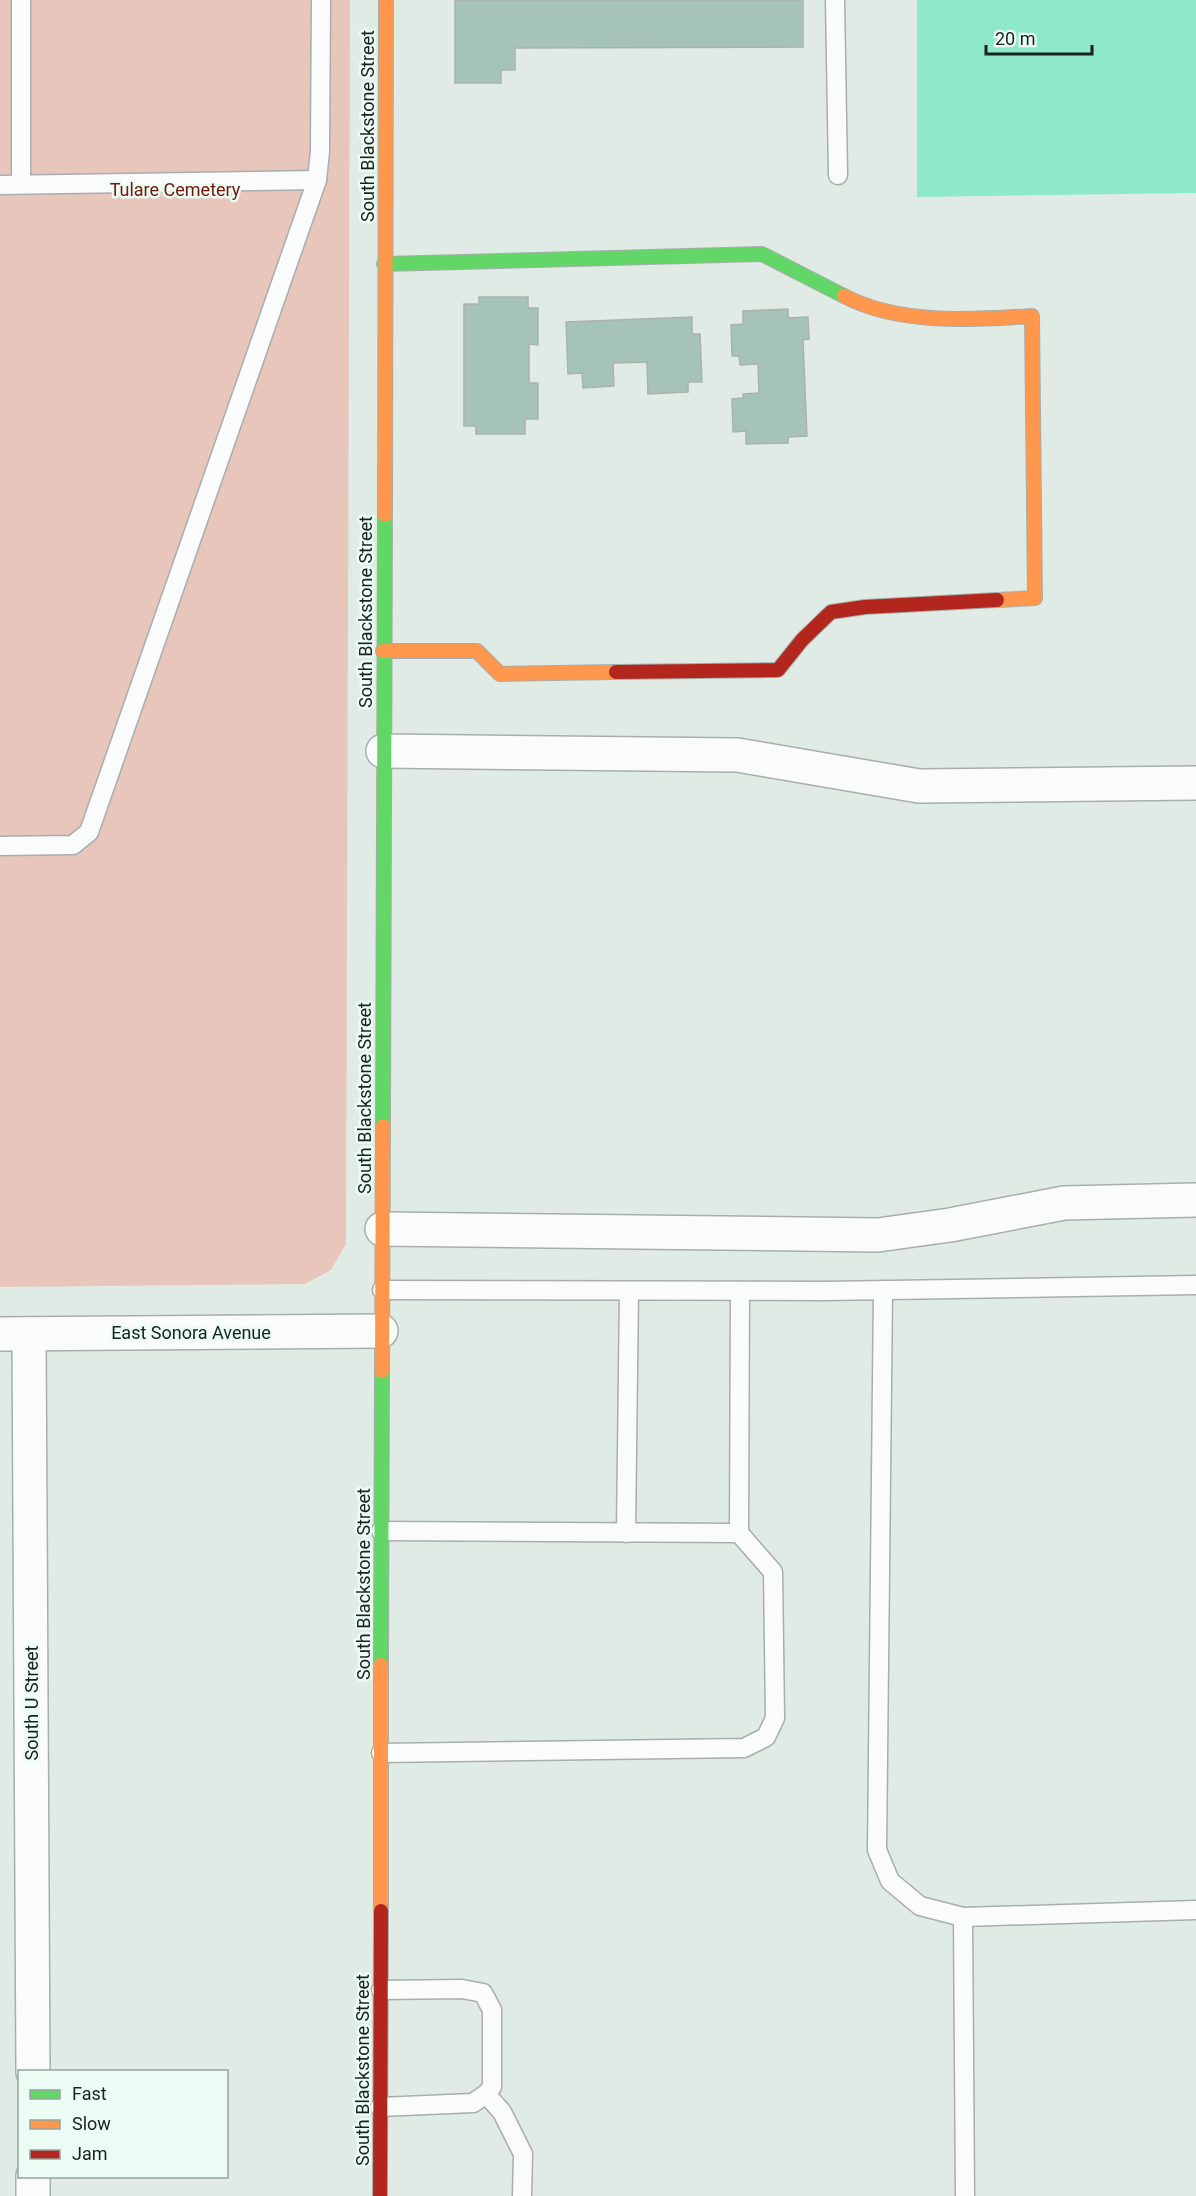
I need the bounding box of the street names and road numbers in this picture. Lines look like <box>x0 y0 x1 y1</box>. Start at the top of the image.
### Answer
street label: South Blackstone Street <box>357 30 378 222</box>
street label: South Blackstone Street <box>355 516 376 708</box>
street label: South Blackstone Street <box>354 1002 375 1194</box>
street label: East Sonora Avenue <box>111 1322 271 1343</box>
street label: South Blackstone Street <box>353 1488 374 1680</box>
street label: South U Street <box>21 1646 42 1760</box>
street label: South Blackstone Street <box>352 1974 373 2166</box>

